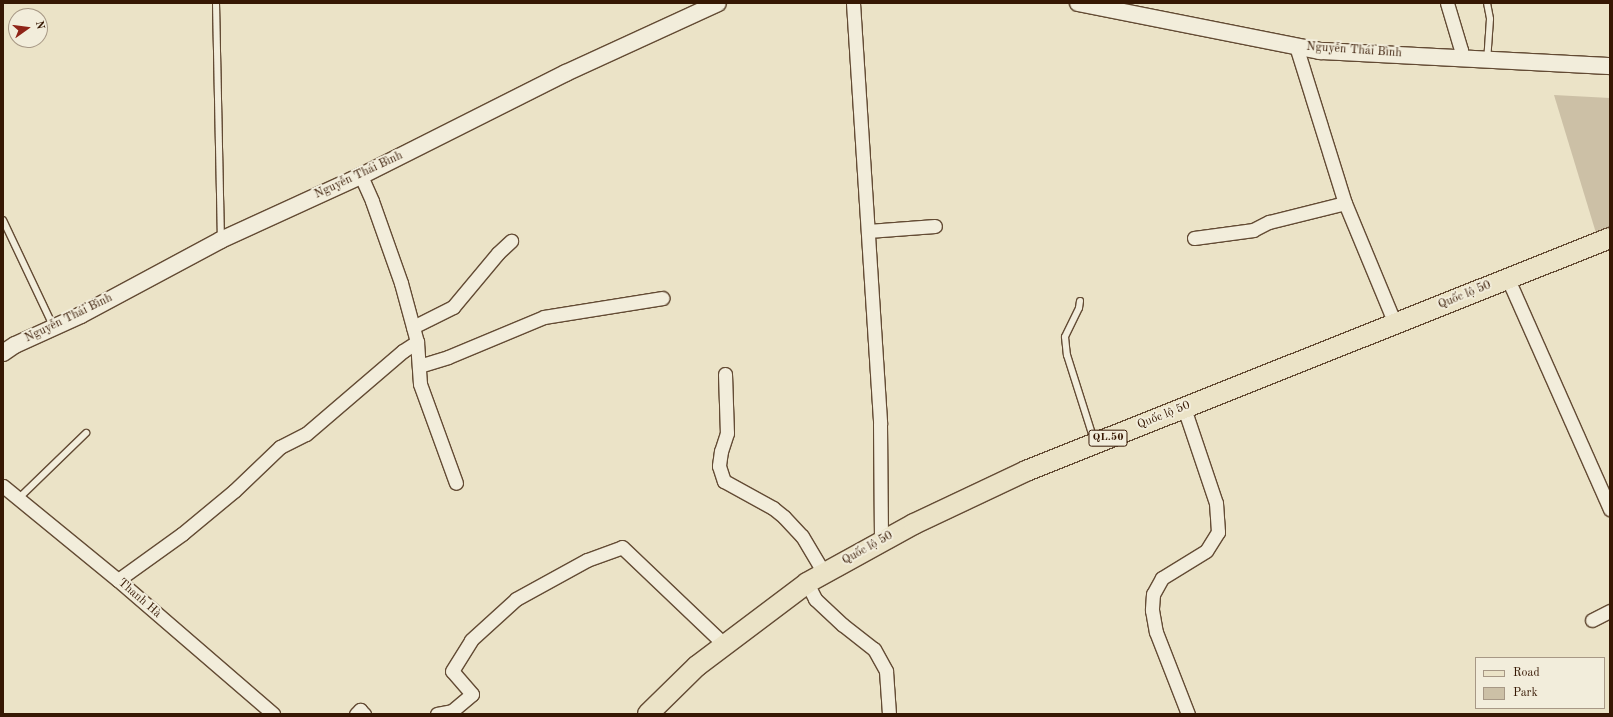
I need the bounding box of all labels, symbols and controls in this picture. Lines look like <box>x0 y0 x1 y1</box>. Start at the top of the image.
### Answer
north arrow <box>8 8 48 48</box>
text: N <box>33 20 46 31</box>
street label: Nguyễn Thái Bình <box>1306 40 1402 62</box>
street label: Nguyễn Thái Bình <box>313 149 405 203</box>
street label: Quốc lộ 50 <box>1436 279 1494 313</box>
street label: Nguyễn Thái Bình <box>23 292 115 346</box>
street label: Quốc lộ 50 <box>1135 399 1193 433</box>
road number: QL.50 <box>1088 429 1128 447</box>
street label: Quốc lộ 50 <box>840 529 896 569</box>
street label: Thanh Hà <box>114 576 164 622</box>
legend <box>1475 657 1605 709</box>
text: Road <box>1513 667 1540 679</box>
text: Park <box>1513 687 1538 699</box>

